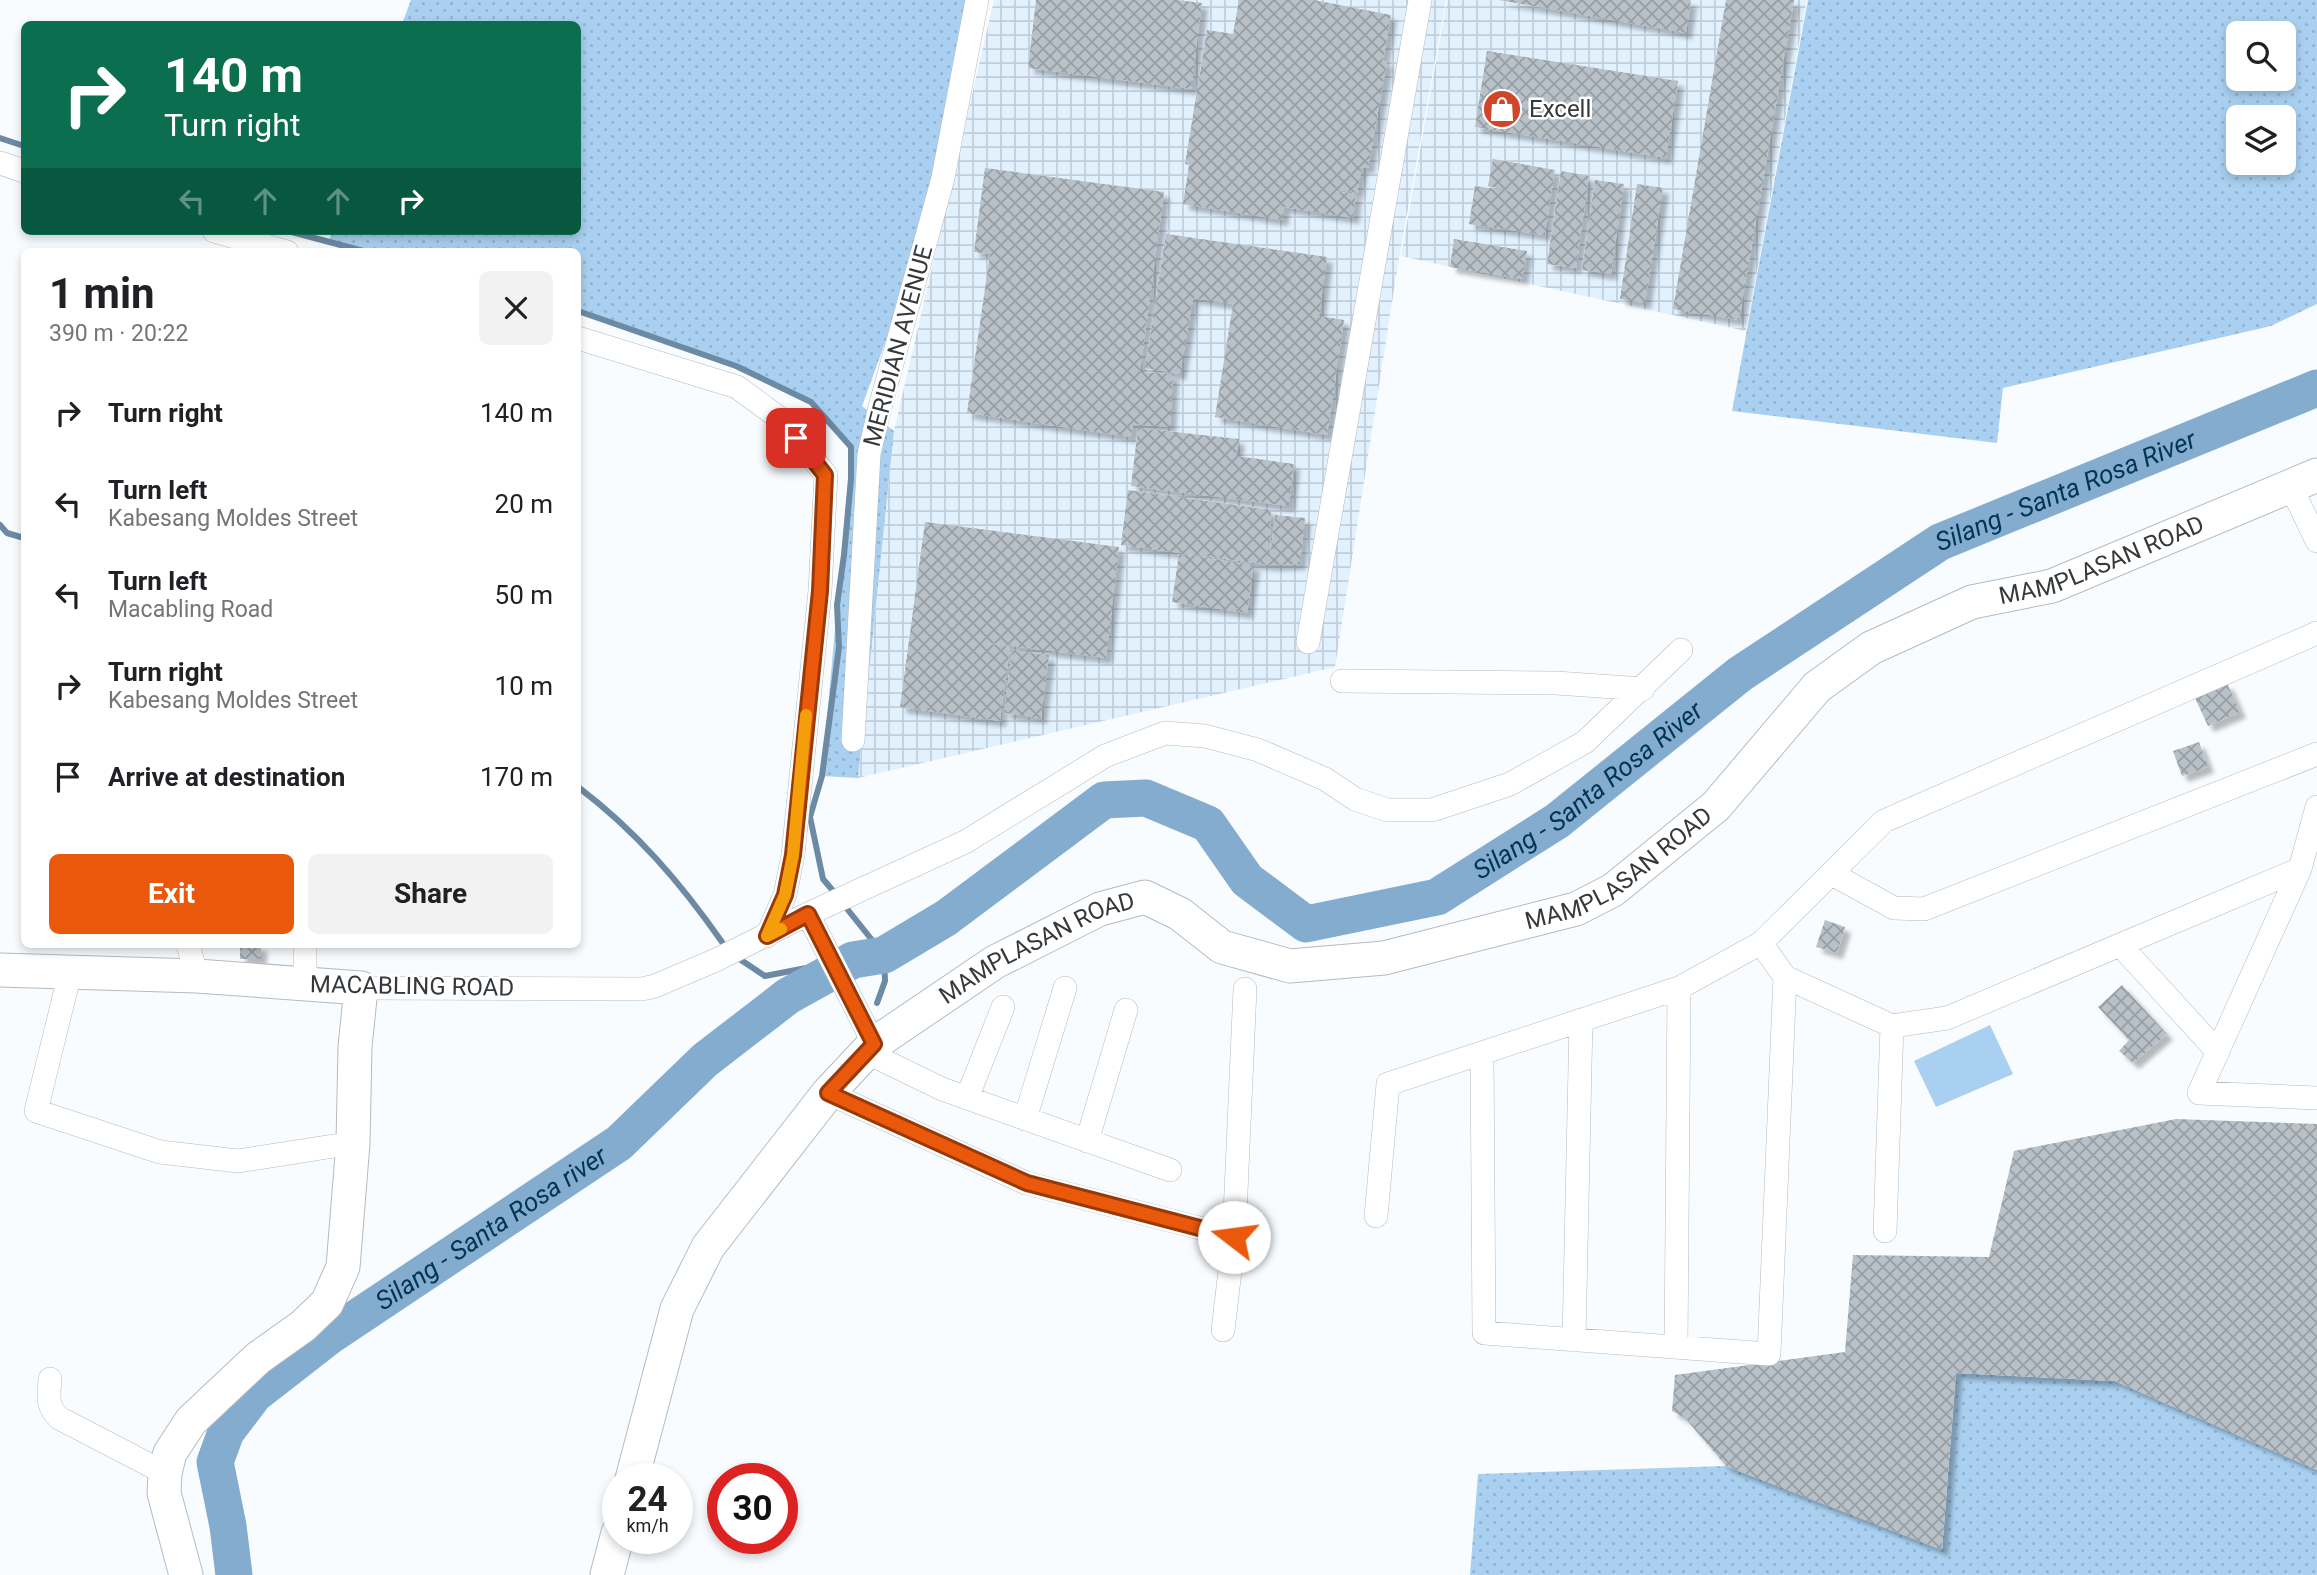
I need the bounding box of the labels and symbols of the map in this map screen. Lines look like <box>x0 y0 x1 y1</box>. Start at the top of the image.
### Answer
shop icon: Excell <box>1481 88 1523 130</box>
place label: Excell <box>1529 95 1591 123</box>
street label: MERIDIAN AVENUE <box>858 242 938 450</box>
pin <box>766 408 826 468</box>
water label: Silang - Santa Rosa River <box>1931 424 2201 557</box>
street label: MAMPLASAN ROAD <box>1997 510 2208 610</box>
water label: Silang - Santa Rosa River <box>1467 694 1710 885</box>
street label: MAMPLASAN ROAD <box>1522 801 1718 935</box>
street label: MAMPLASAN ROAD <box>934 886 1138 1010</box>
street label: MACABLING ROAD <box>310 970 514 1002</box>
water label: Silang - Santa Rosa river <box>370 1140 614 1316</box>
position arrow <box>1197 1200 1271 1274</box>
speed limit sign: 30 <box>707 1463 798 1554</box>

